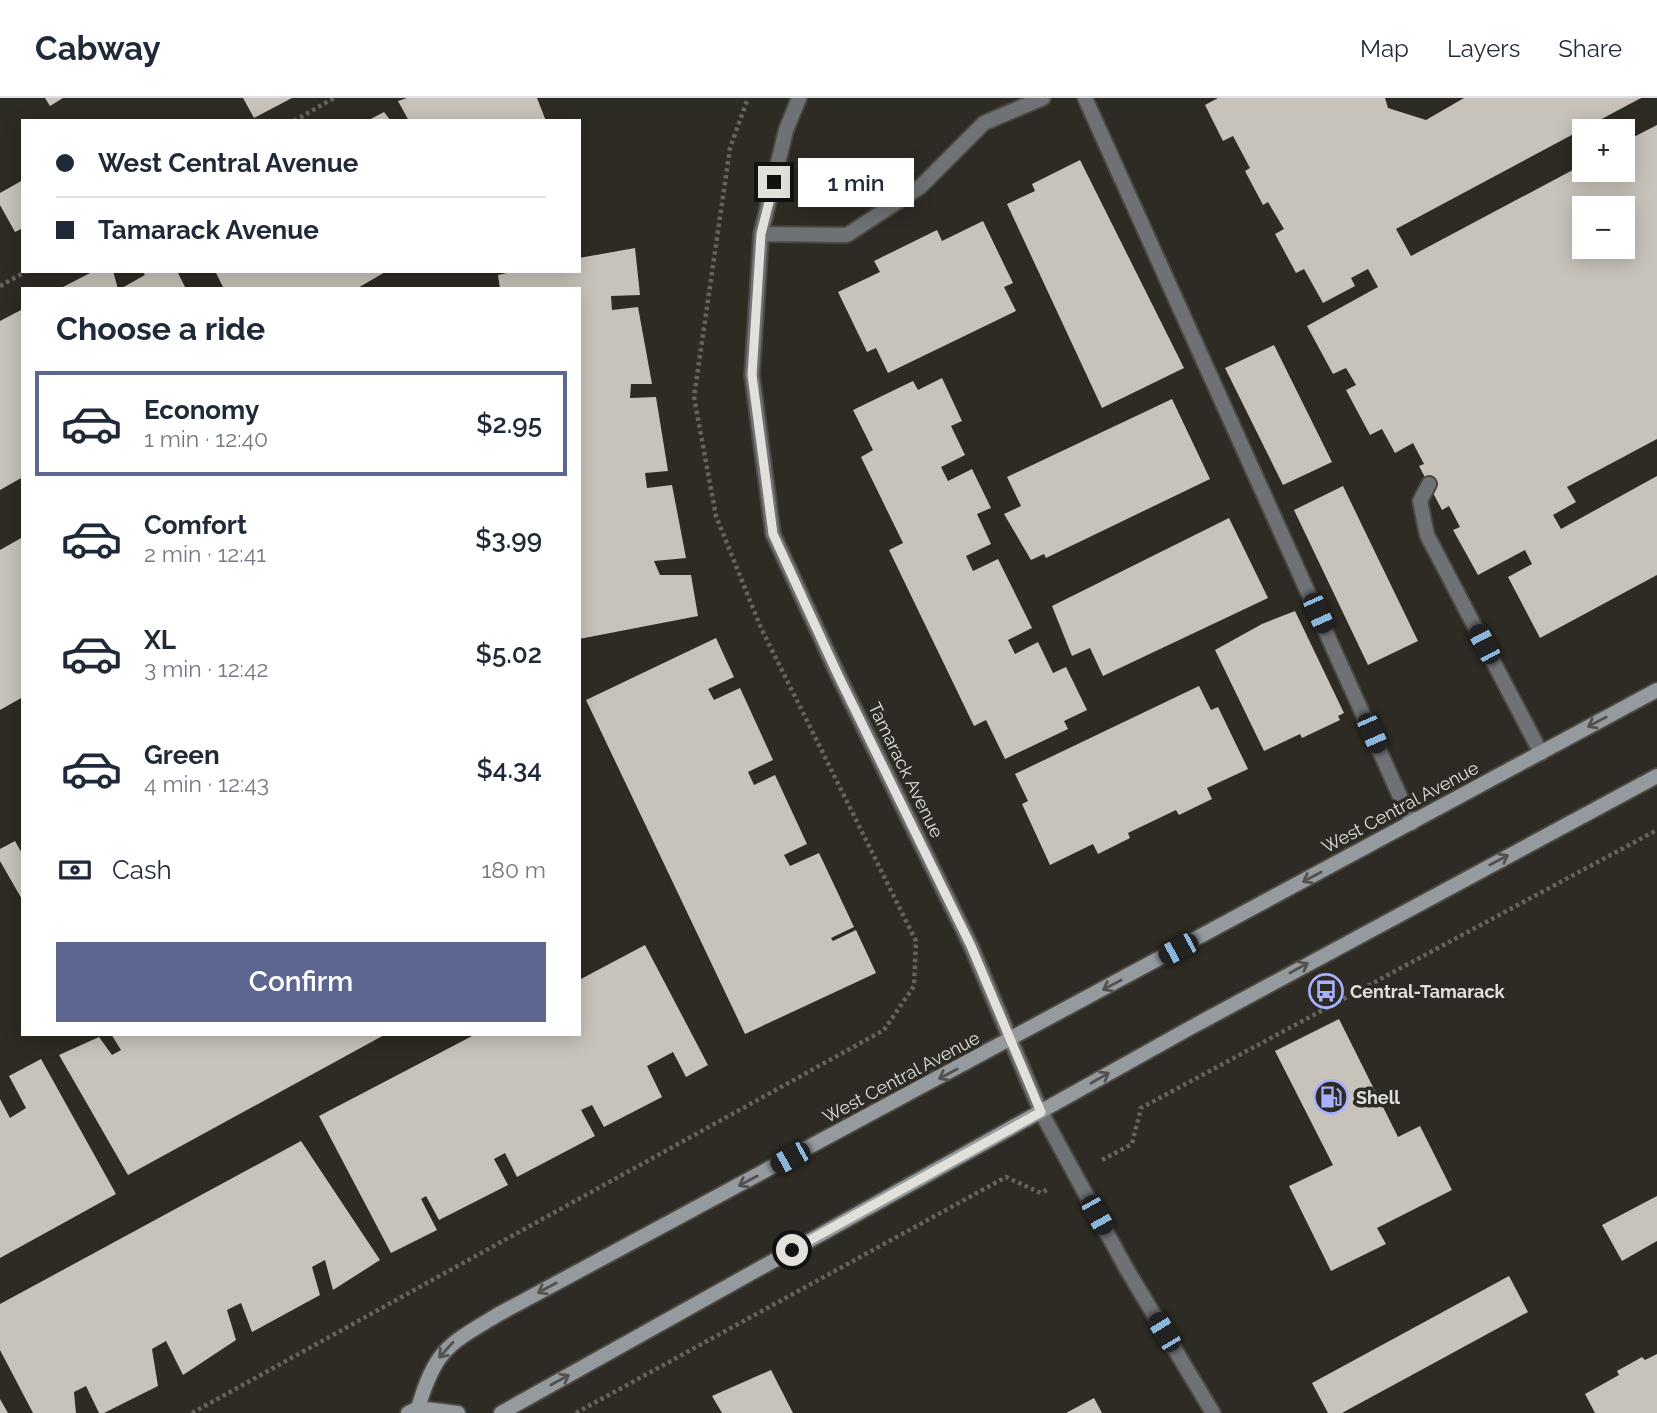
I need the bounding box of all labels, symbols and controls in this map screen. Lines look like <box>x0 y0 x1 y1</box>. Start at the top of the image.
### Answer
text: Cabway <box>35 29 161 68</box>
text: Map <box>1360 34 1409 63</box>
text: Layers <box>1447 34 1520 63</box>
text: Share <box>1558 34 1622 63</box>
map controls <box>1572 119 1635 259</box>
button: + <box>1572 119 1635 182</box>
text: West Central Avenue <box>98 148 358 178</box>
callout: 1 min <box>798 158 914 206</box>
route end <box>758 166 790 198</box>
text: 1 min <box>827 169 885 196</box>
button: − <box>1572 196 1635 259</box>
text: Tamarack Avenue <box>98 215 319 245</box>
text: Choose a ride <box>56 310 265 347</box>
icon: car <box>60 392 123 455</box>
text: Economy <box>144 395 259 425</box>
text: $2.95 <box>476 409 542 439</box>
text: 1 min · 12:40 <box>144 425 268 452</box>
icon: car <box>60 507 123 570</box>
text: Comfort <box>144 510 247 540</box>
text: $3.99 <box>475 524 542 554</box>
text: 2 min · 12:41 <box>144 540 266 567</box>
car <box>1300 590 1337 636</box>
car <box>1465 621 1504 667</box>
icon: car <box>60 622 123 685</box>
text: XL <box>144 625 176 655</box>
text: $5.02 <box>476 639 542 669</box>
text: 3 min · 12:42 <box>144 655 268 682</box>
street label: Tamarack Avenue <box>864 699 948 841</box>
car <box>1354 710 1391 756</box>
one-way arrow <box>1587 716 1608 729</box>
icon: car <box>60 737 123 800</box>
text: Green <box>144 740 220 770</box>
text: $4.34 <box>477 754 542 784</box>
street label: West Central Avenue <box>1318 757 1482 857</box>
text: 4 min · 12:43 <box>144 770 269 797</box>
icon: cash <box>56 851 94 889</box>
one-way arrow <box>1489 853 1509 867</box>
text: Cash <box>112 855 172 885</box>
text: 180 m <box>481 856 546 883</box>
one-way arrow <box>1302 870 1323 884</box>
car <box>1155 930 1202 968</box>
button: Confirm <box>56 942 546 1022</box>
one-way arrow <box>1288 961 1309 974</box>
bus stop icon: Central-Tamarack <box>1307 972 1345 1010</box>
one-way arrow <box>1102 979 1123 992</box>
place label: Central-Tamarack <box>1350 981 1506 1002</box>
street label: West Central Avenue <box>819 1027 983 1127</box>
one-way arrow <box>938 1067 959 1081</box>
one-way arrow <box>1090 1071 1110 1085</box>
fuel station icon: Shell <box>1312 1078 1350 1116</box>
place label: Shell <box>1356 1087 1400 1108</box>
car <box>767 1139 814 1177</box>
one-way arrow <box>738 1174 758 1188</box>
car <box>1078 1192 1117 1238</box>
route start <box>776 1234 808 1266</box>
one-way arrow <box>537 1282 558 1295</box>
car <box>1145 1309 1184 1355</box>
one-way arrow <box>438 1341 454 1359</box>
one-way arrow <box>550 1373 570 1387</box>

